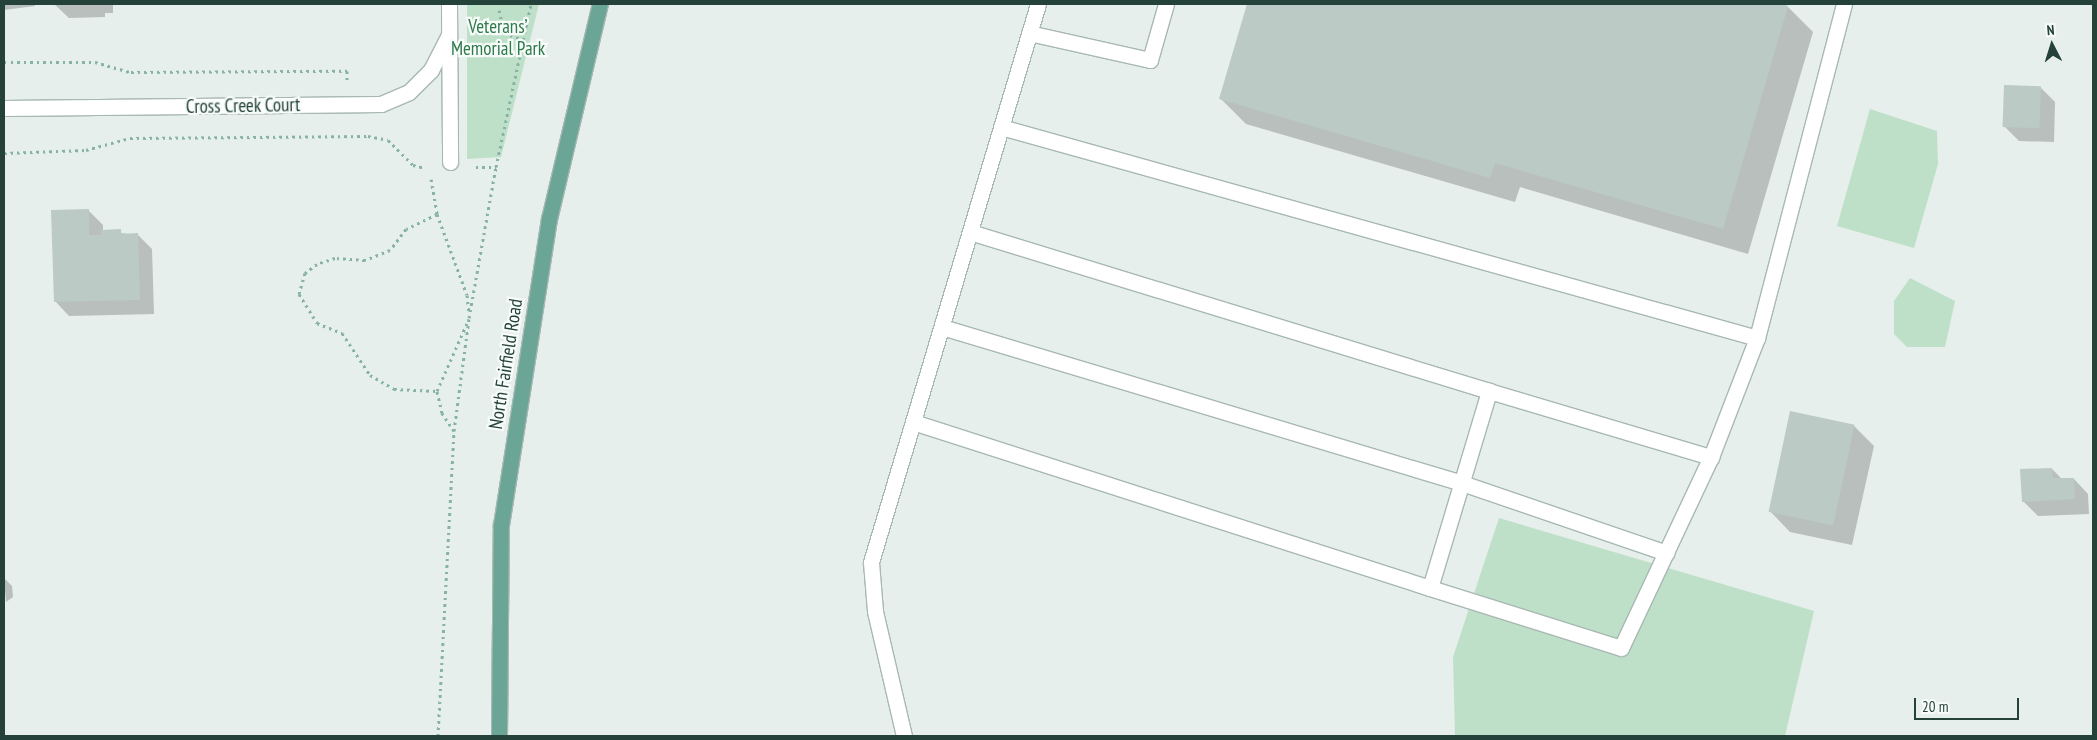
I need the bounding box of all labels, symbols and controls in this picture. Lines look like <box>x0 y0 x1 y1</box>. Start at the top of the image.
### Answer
park label: Veterans’ Memorial Park <box>451 16 545 60</box>
north arrow <box>2027 20 2077 70</box>
text: N <box>2046 21 2055 39</box>
street label: Cross Creek Court <box>185 94 301 118</box>
street label: North Fairfield Road <box>484 297 528 431</box>
scale bar <box>1917 688 2022 720</box>
text: 20 m <box>1922 697 1948 716</box>

